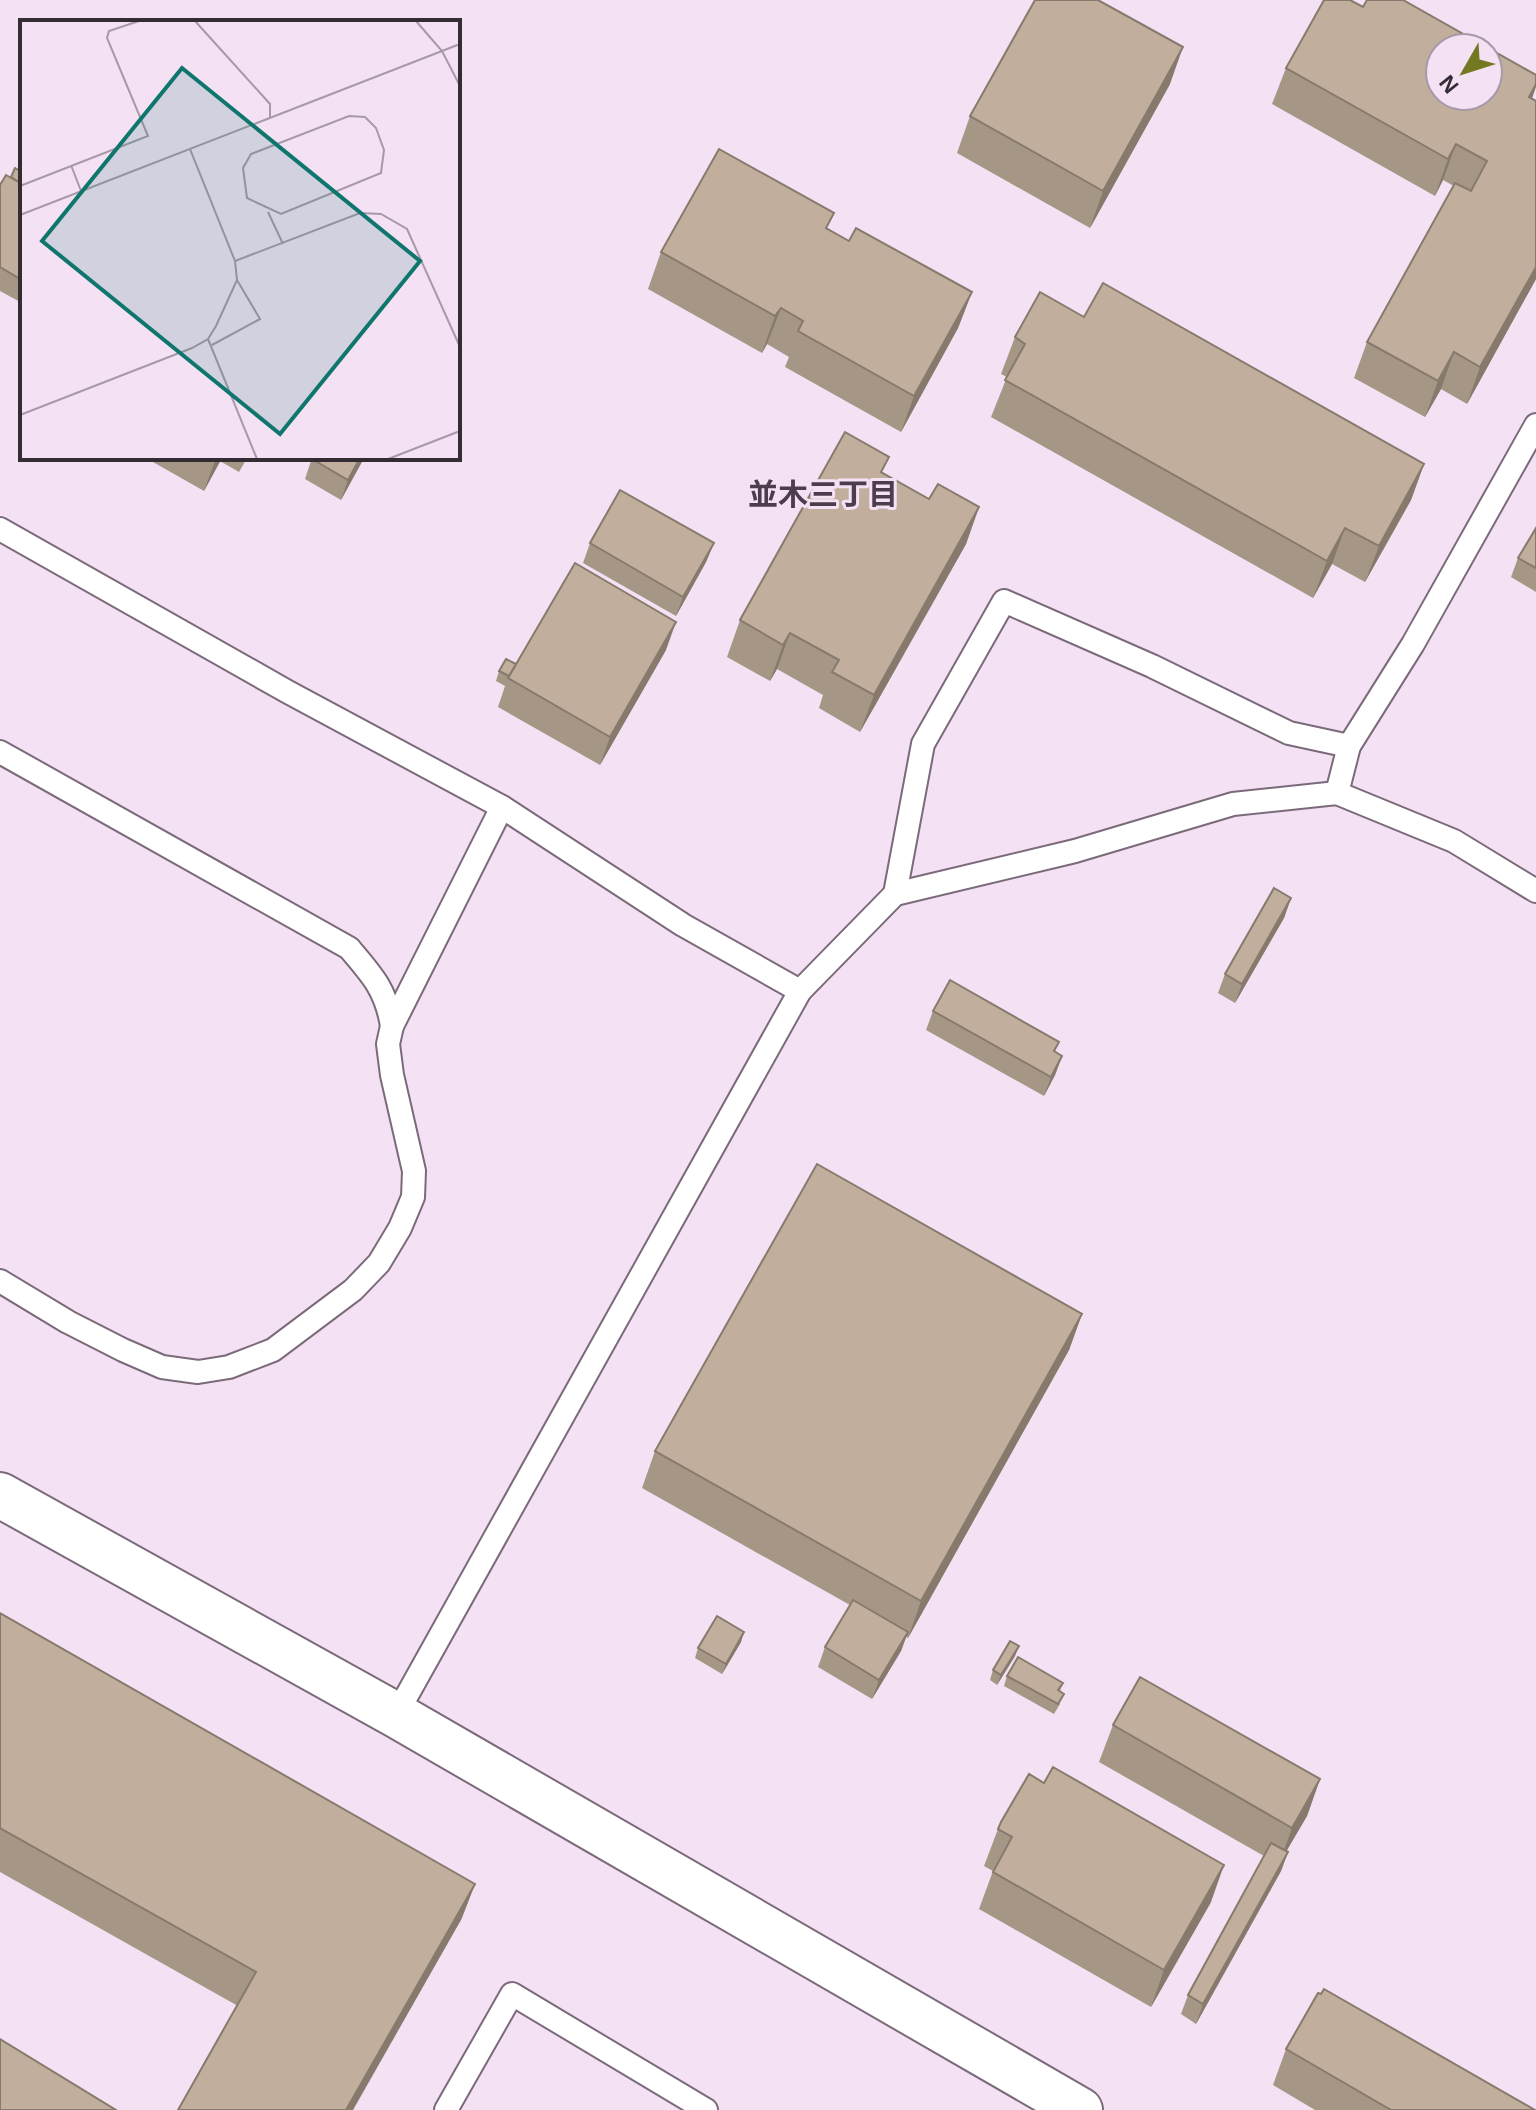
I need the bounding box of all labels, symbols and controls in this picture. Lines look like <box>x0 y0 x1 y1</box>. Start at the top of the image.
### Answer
inset map <box>20 20 460 460</box>
north arrow <box>1424 32 1504 112</box>
text: N <box>1434 70 1464 98</box>
district label: 並木三丁目 <box>748 478 898 511</box>

